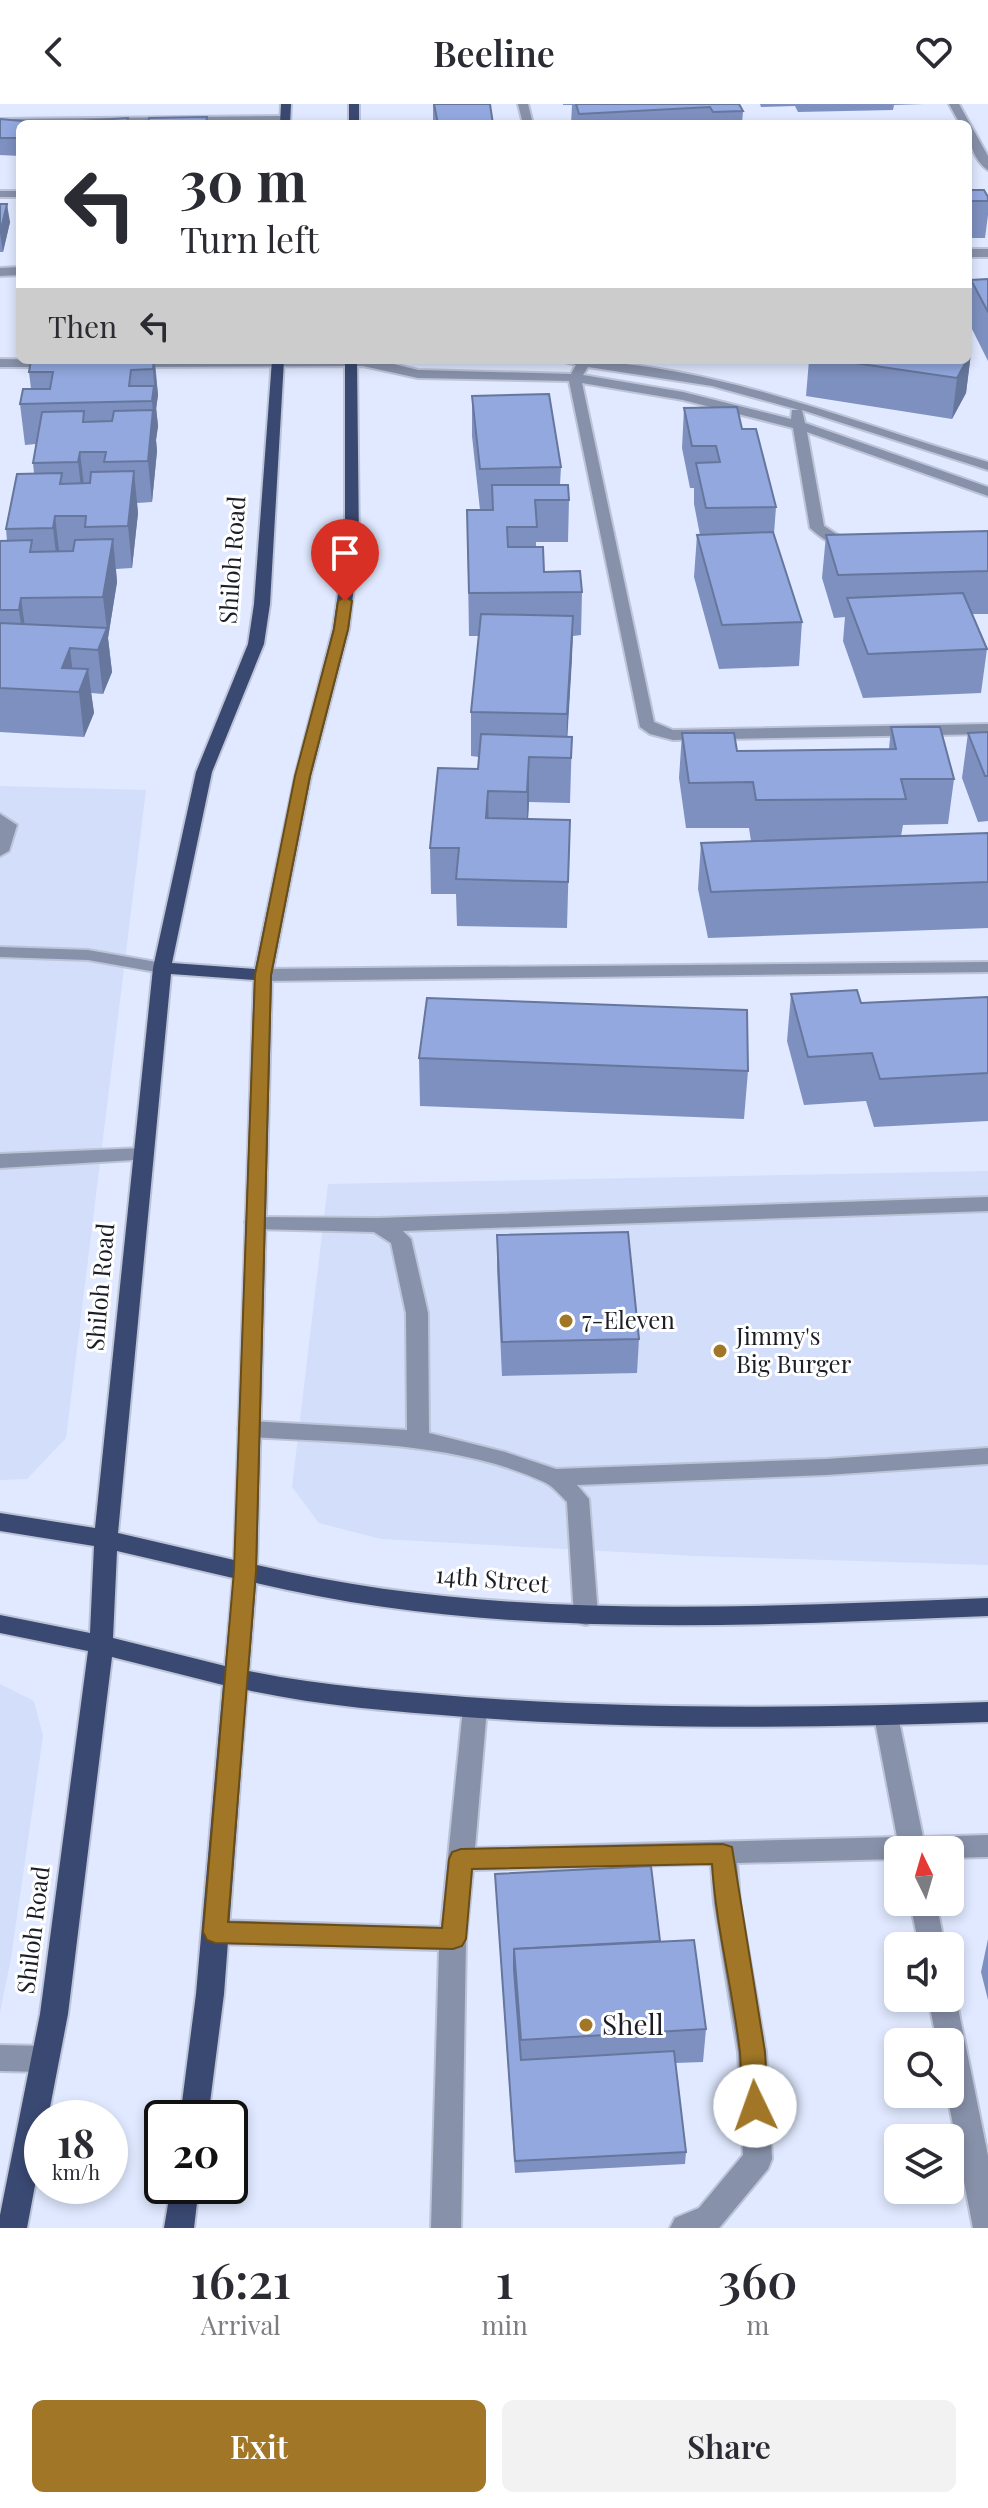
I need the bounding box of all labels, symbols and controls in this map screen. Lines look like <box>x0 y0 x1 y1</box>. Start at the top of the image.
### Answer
text: Beeline <box>433 28 555 76</box>
icon: back <box>32 30 76 74</box>
icon: heart <box>912 30 956 74</box>
text: 30 m <box>180 142 307 217</box>
icon: left <box>48 152 152 256</box>
text: Turn left <box>180 214 319 262</box>
icon: left <box>133 304 177 348</box>
text: Then <box>48 306 117 346</box>
street label: Shiloh Road <box>211 495 251 625</box>
pin <box>311 519 379 601</box>
icon: arrive <box>323 531 367 575</box>
street label: Shiloh Road <box>77 1221 121 1352</box>
place label: 7-Eleven <box>582 1303 675 1335</box>
marker: 7-Eleven <box>557 1312 575 1330</box>
place label: Jimmy's Big Burger <box>735 1319 852 1379</box>
marker: Jimmy's Big Burger <box>711 1342 729 1360</box>
street label: 14th Street <box>434 1557 551 1599</box>
north arrow <box>884 1836 964 1916</box>
map controls <box>884 1836 964 2204</box>
street label: Shiloh Road <box>8 1864 56 1995</box>
button: sound <box>884 1932 964 2012</box>
place label: Shell <box>602 2005 664 2042</box>
marker: Shell <box>577 2016 595 2034</box>
button: search <box>884 2028 964 2108</box>
position arrow <box>713 2064 797 2148</box>
speed limit sign: 20 <box>144 2100 248 2204</box>
text: 18 <box>57 2115 95 2168</box>
button: layers <box>884 2124 964 2204</box>
text: km/h <box>52 2158 100 2185</box>
text: 16:21 <box>190 2247 291 2311</box>
text: 1 <box>496 2247 514 2311</box>
text: 360 <box>718 2247 798 2311</box>
text: Arrival <box>201 2307 281 2342</box>
text: min <box>482 2307 528 2342</box>
text: m <box>746 2307 769 2342</box>
button: Exit <box>32 2400 486 2492</box>
button: Share <box>502 2400 956 2492</box>

